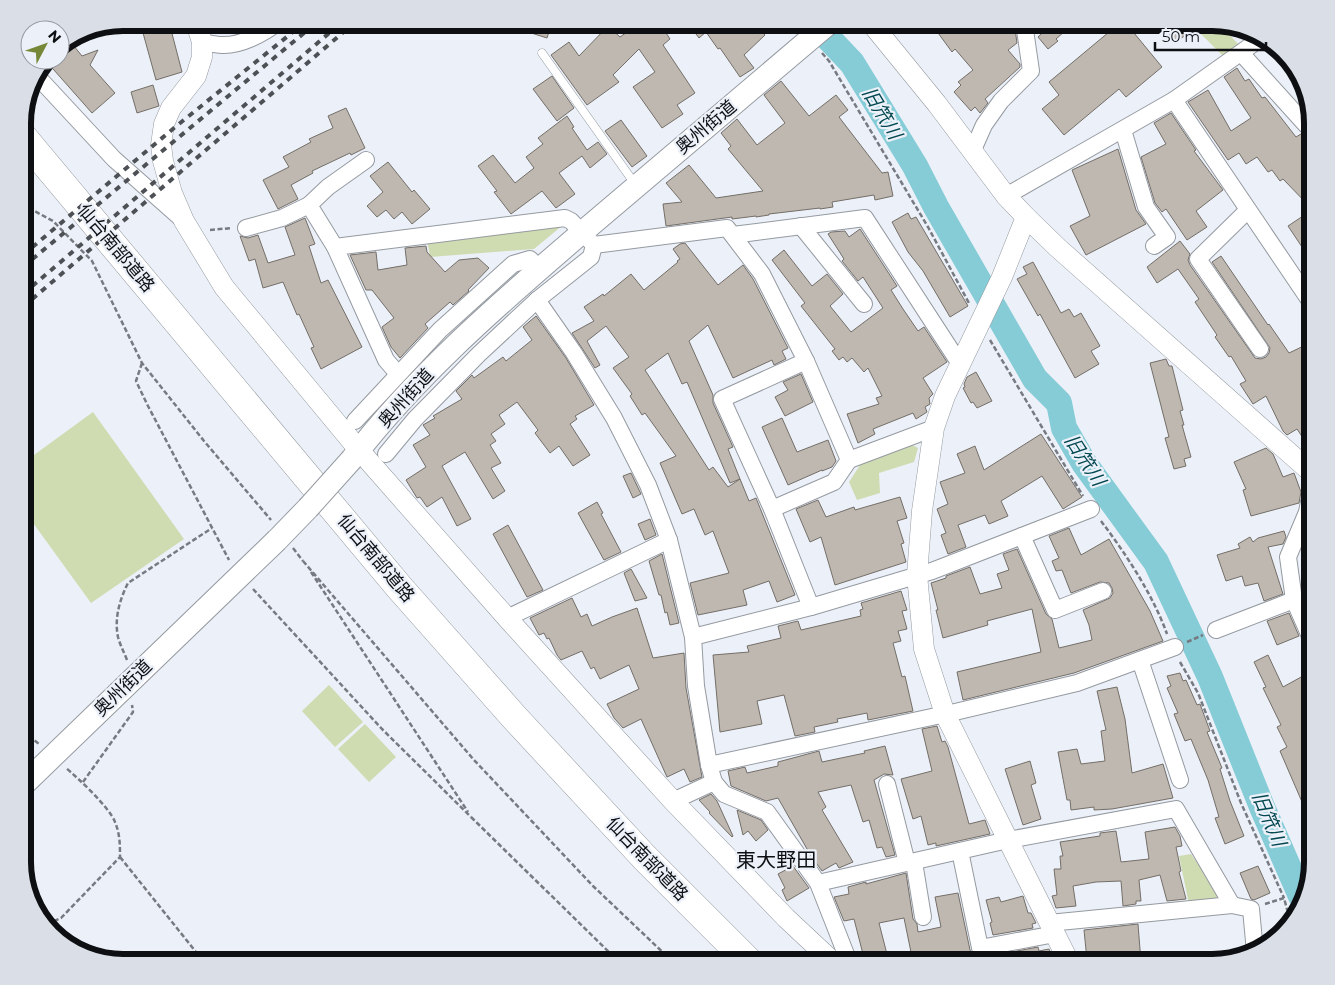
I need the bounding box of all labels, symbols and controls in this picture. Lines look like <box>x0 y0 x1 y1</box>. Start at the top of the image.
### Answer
north arrow <box>20 20 70 70</box>
scale bar <box>1155 20 1266 52</box>
text: N <box>44 26 65 47</box>
text: 50 m <box>1162 27 1200 46</box>
water label: 旧笊川 <box>857 83 908 145</box>
street label: 奥州街道 <box>671 95 741 159</box>
street label: 仙台南部道路 <box>73 200 159 296</box>
street label: 奥州街道 <box>374 364 438 432</box>
water label: 旧笊川 <box>1060 430 1111 492</box>
street label: 仙台南部道路 <box>333 510 419 606</box>
street label: 奥州街道 <box>89 655 157 721</box>
water label: 旧笊川 <box>1247 788 1292 852</box>
street label: 仙台南部道路 <box>602 813 692 905</box>
district label: 東大野田 <box>736 848 816 872</box>

